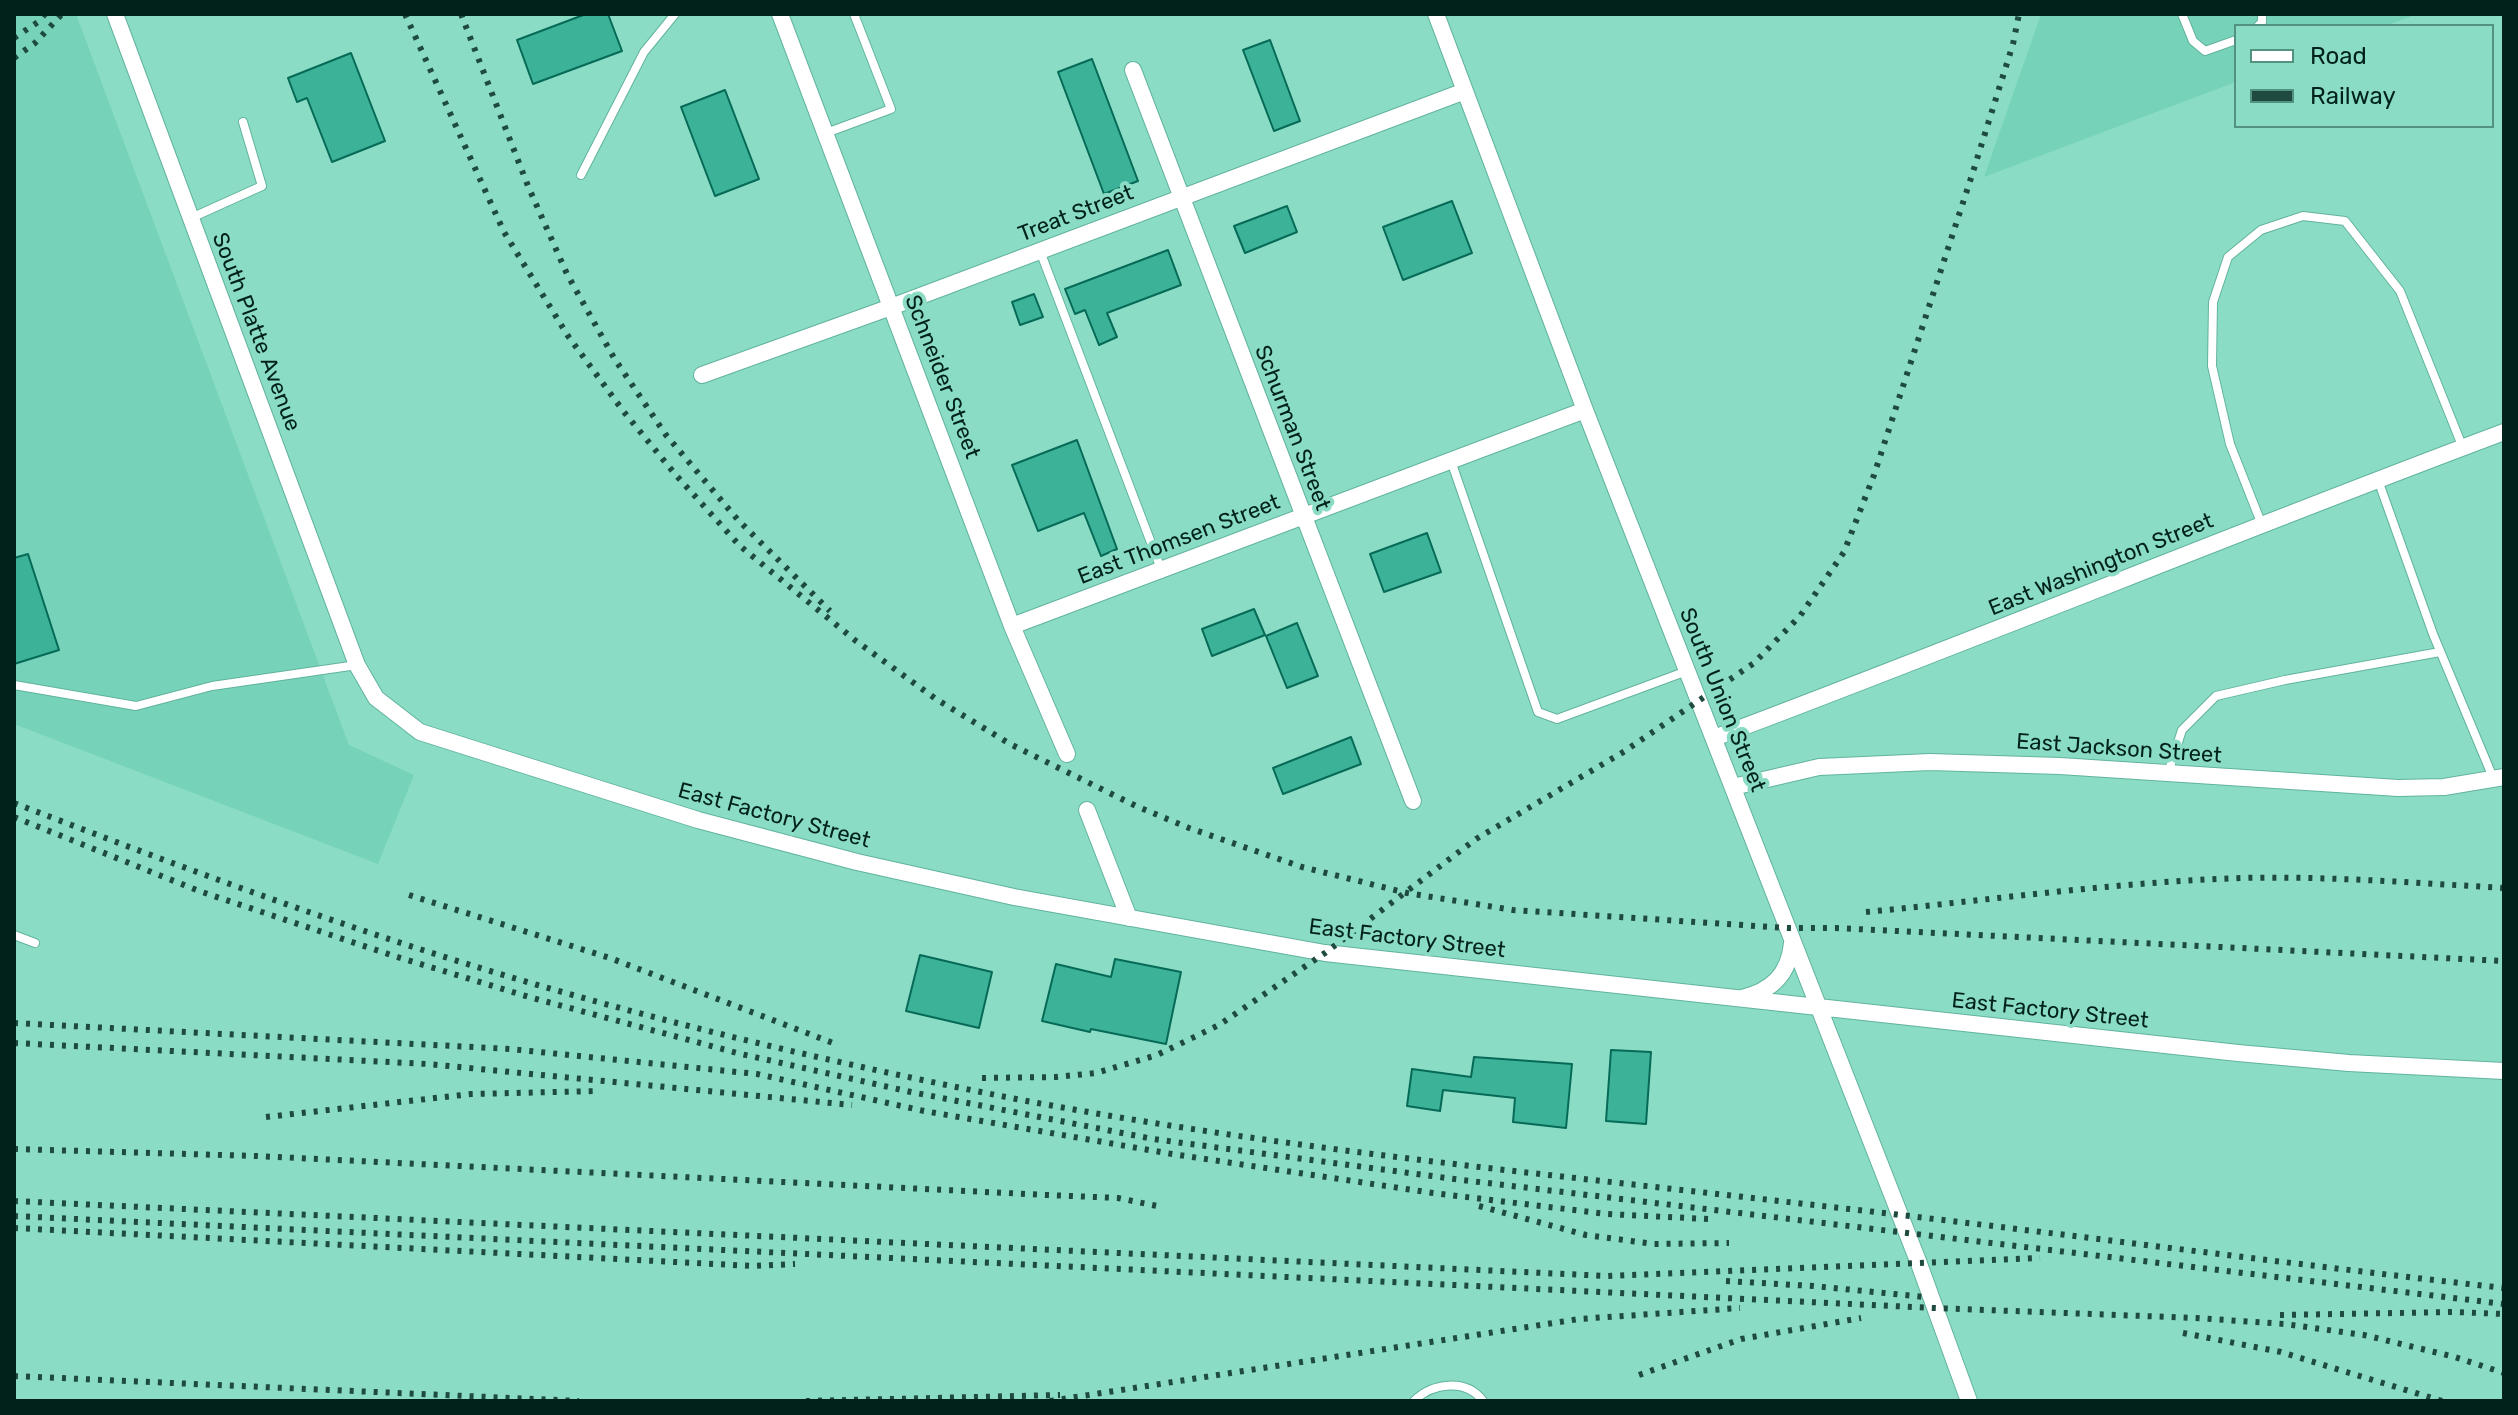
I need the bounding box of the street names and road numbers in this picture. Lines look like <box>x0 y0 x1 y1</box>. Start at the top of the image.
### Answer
street label: Treat Street <box>1015 180 1137 248</box>
street label: South Platte Avenue <box>206 229 306 435</box>
street label: Schneider Street <box>899 292 985 462</box>
street label: Schurman Street <box>1248 342 1336 514</box>
street label: East Thomsen Street <box>1074 489 1284 591</box>
street label: East Washington Street <box>1985 508 2217 622</box>
street label: South Union Street <box>1673 604 1771 796</box>
street label: East Jackson Street <box>2015 729 2223 769</box>
street label: East Factory Street <box>675 778 873 854</box>
street label: East Factory Street <box>1307 914 1507 964</box>
street label: East Factory Street <box>1950 988 2150 1034</box>

